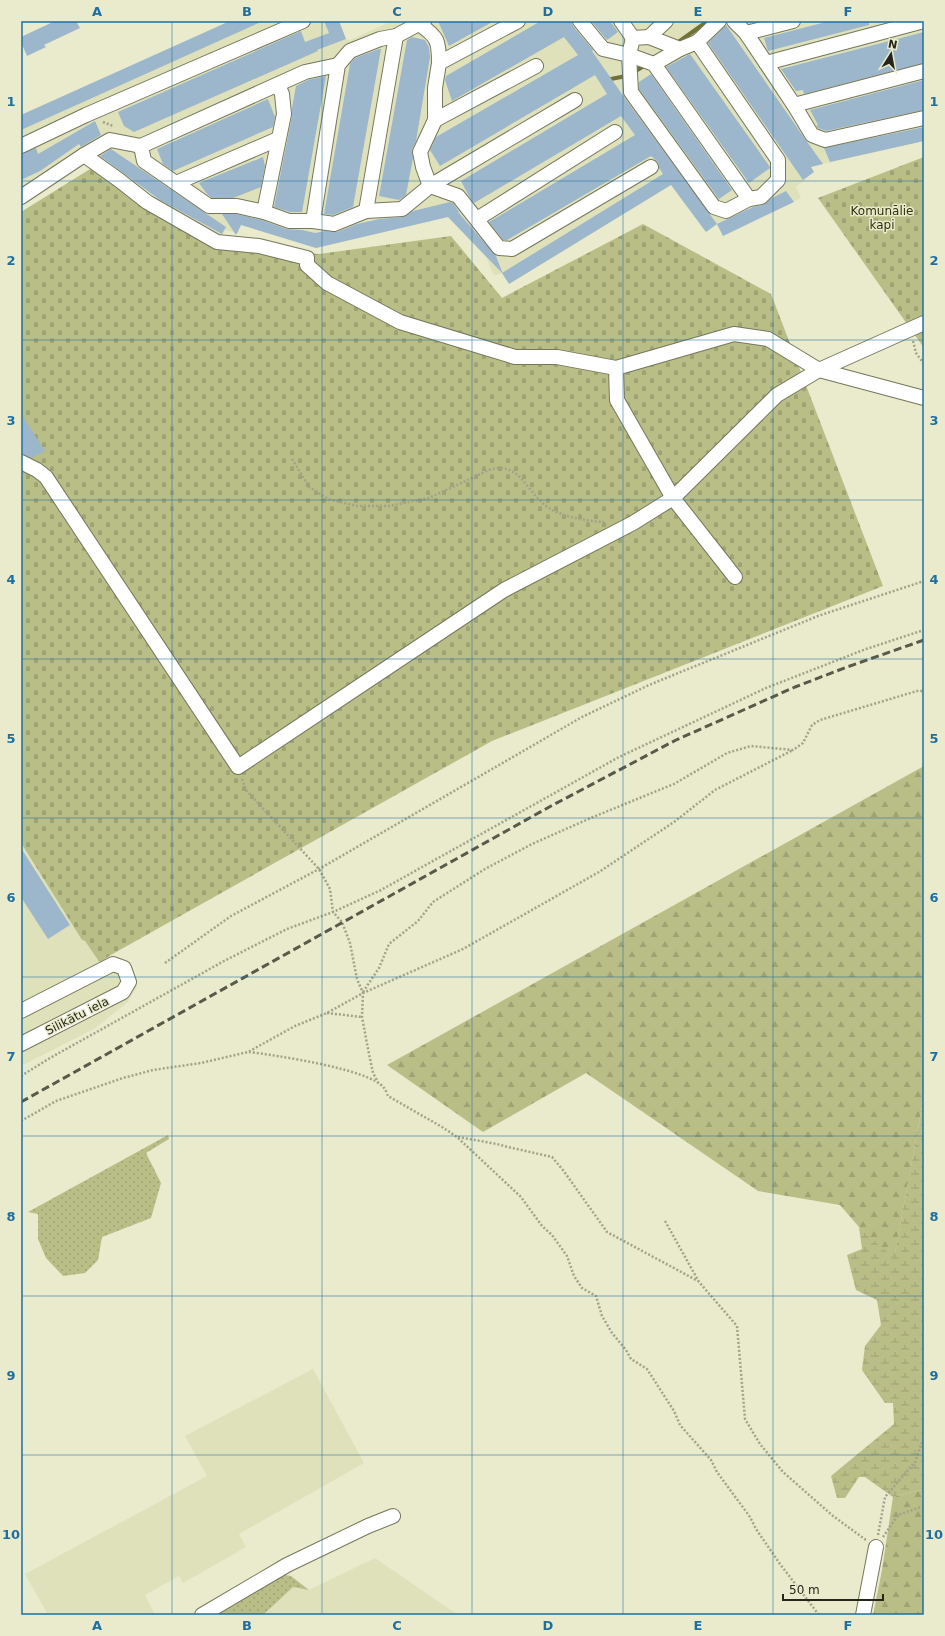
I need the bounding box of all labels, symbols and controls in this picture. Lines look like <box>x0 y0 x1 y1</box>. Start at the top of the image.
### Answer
text: A <box>92 4 102 19</box>
text: B <box>242 4 252 19</box>
text: C <box>392 4 402 19</box>
text: D <box>543 4 554 19</box>
text: E <box>694 4 702 19</box>
text: F <box>844 4 852 19</box>
north arrow <box>871 34 911 74</box>
text: N <box>887 37 899 52</box>
text: 1 <box>6 94 16 109</box>
text: 1 <box>929 94 939 109</box>
park label: Komunālie kapi <box>851 204 913 232</box>
text: 2 <box>6 253 16 268</box>
text: 2 <box>929 253 939 268</box>
text: 3 <box>6 413 16 428</box>
text: 3 <box>929 413 939 428</box>
text: 4 <box>6 572 16 587</box>
text: 4 <box>929 572 939 587</box>
text: 5 <box>6 731 16 746</box>
text: 5 <box>929 731 939 746</box>
text: 6 <box>6 890 16 905</box>
text: 6 <box>929 890 939 905</box>
street label: Silikātu iela <box>43 994 111 1038</box>
text: 7 <box>6 1049 16 1064</box>
text: 7 <box>929 1049 939 1064</box>
text: 8 <box>6 1209 16 1224</box>
text: 8 <box>929 1209 939 1224</box>
text: 9 <box>6 1368 16 1383</box>
text: 9 <box>929 1368 939 1383</box>
text: 10 <box>2 1527 20 1542</box>
text: 10 <box>925 1527 943 1542</box>
scale bar <box>783 1576 883 1602</box>
text: 50 m <box>789 1583 820 1597</box>
text: A <box>92 1618 102 1633</box>
text: B <box>242 1618 252 1633</box>
text: C <box>392 1618 402 1633</box>
text: D <box>543 1618 554 1633</box>
text: E <box>694 1618 702 1633</box>
text: F <box>844 1618 852 1633</box>

